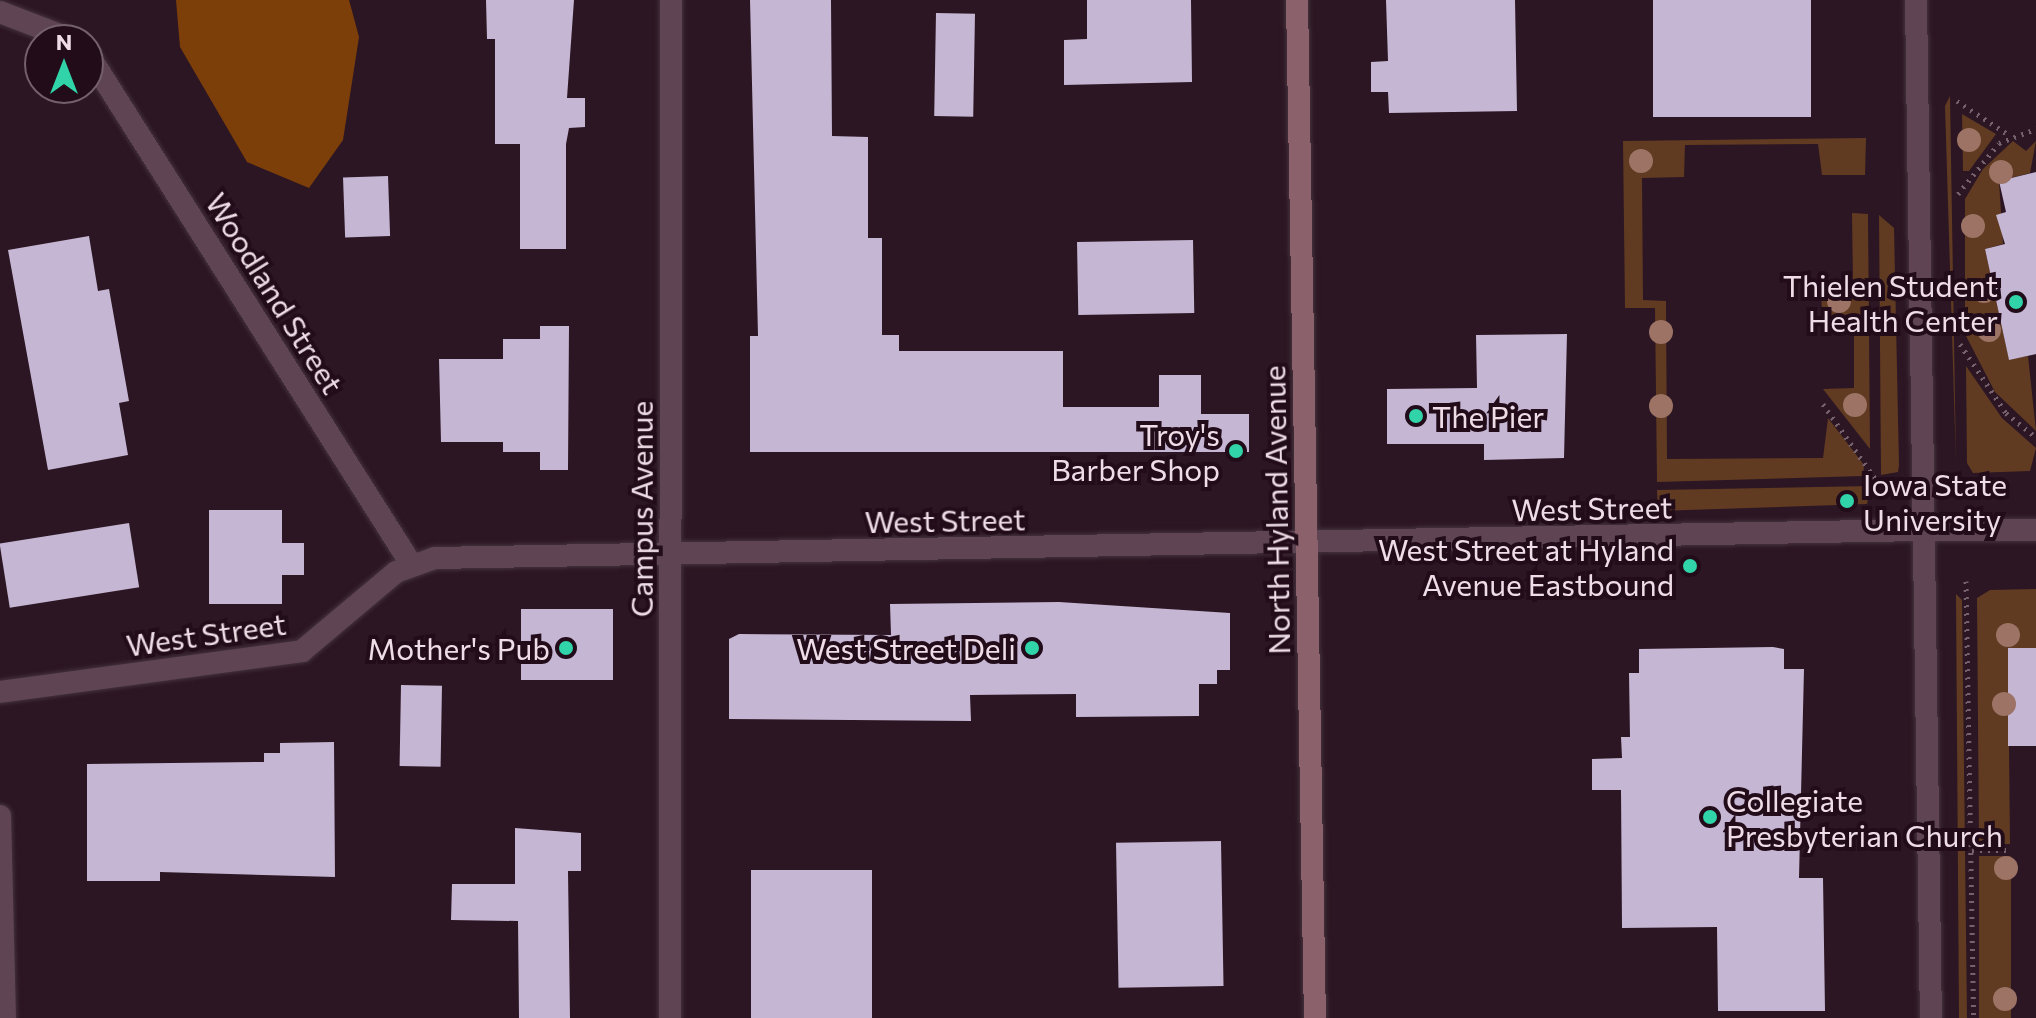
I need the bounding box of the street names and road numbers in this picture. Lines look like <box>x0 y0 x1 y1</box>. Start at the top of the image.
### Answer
street label: Woodland Street <box>199 186 351 400</box>
street label: North Hyland Avenue <box>1255 365 1297 655</box>
street label: Campus Avenue <box>623 401 659 617</box>
street label: West Street <box>1511 489 1673 527</box>
street label: West Street <box>864 501 1026 539</box>
street label: West Street <box>124 605 288 663</box>

